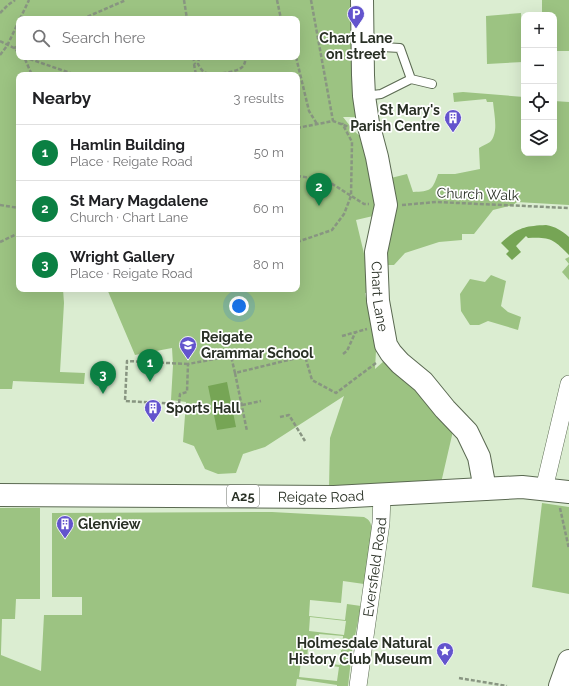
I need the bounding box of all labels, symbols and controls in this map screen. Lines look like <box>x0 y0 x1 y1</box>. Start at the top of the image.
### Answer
parking icon: Chart Lane on street <box>346 4 366 29</box>
map controls <box>521 12 557 156</box>
button: + <box>521 12 557 48</box>
search box <box>16 16 300 60</box>
icon: search <box>30 27 52 49</box>
text: Search here <box>62 29 145 47</box>
place label: Chart Lane on street <box>319 30 393 62</box>
button: − <box>521 48 557 84</box>
button: locate <box>521 84 557 120</box>
text: Nearby <box>32 88 91 108</box>
text: 3 results <box>234 91 284 106</box>
place label: St Mary's Parish Centre <box>350 102 441 134</box>
building icon: St Mary's Parish Centre <box>443 108 463 133</box>
button: layers <box>521 120 557 156</box>
text: Hamlin Building <box>70 136 185 154</box>
text: 1 <box>42 145 48 160</box>
text: 50 m <box>254 145 284 160</box>
text: Place · Reigate Road <box>70 154 193 169</box>
pin: 2 <box>306 173 332 206</box>
street label: Church Walk <box>437 185 520 203</box>
text: St Mary Magdalene <box>70 192 208 210</box>
text: 2 <box>41 201 49 216</box>
text: 60 m <box>253 201 284 216</box>
text: Church · Chart Lane <box>70 210 188 225</box>
text: Wright Gallery <box>70 248 175 266</box>
text: 3 <box>41 257 49 272</box>
text: 80 m <box>253 257 284 272</box>
street label: Chart Lane <box>368 261 391 333</box>
text: Place · Reigate Road <box>70 266 193 281</box>
your location <box>229 296 249 316</box>
place label: Reigate Grammar School <box>201 329 314 361</box>
school or university icon: Reigate Grammar School <box>178 335 198 360</box>
pin: 1 <box>137 349 163 382</box>
pin: 3 <box>90 361 116 394</box>
building icon: Sports Hall <box>143 398 163 423</box>
place label: Sports Hall <box>166 400 241 416</box>
road number: A25 <box>227 485 259 507</box>
street label: Reigate Road <box>278 487 365 505</box>
building icon: Glenview <box>55 514 75 539</box>
place label: Glenview <box>78 516 141 532</box>
street label: Eversfield Road <box>360 517 389 618</box>
place label: Holmesdale Natural History Club Museum <box>289 635 433 667</box>
place icon: Holmesdale Natural History Club Museum <box>435 641 455 666</box>

